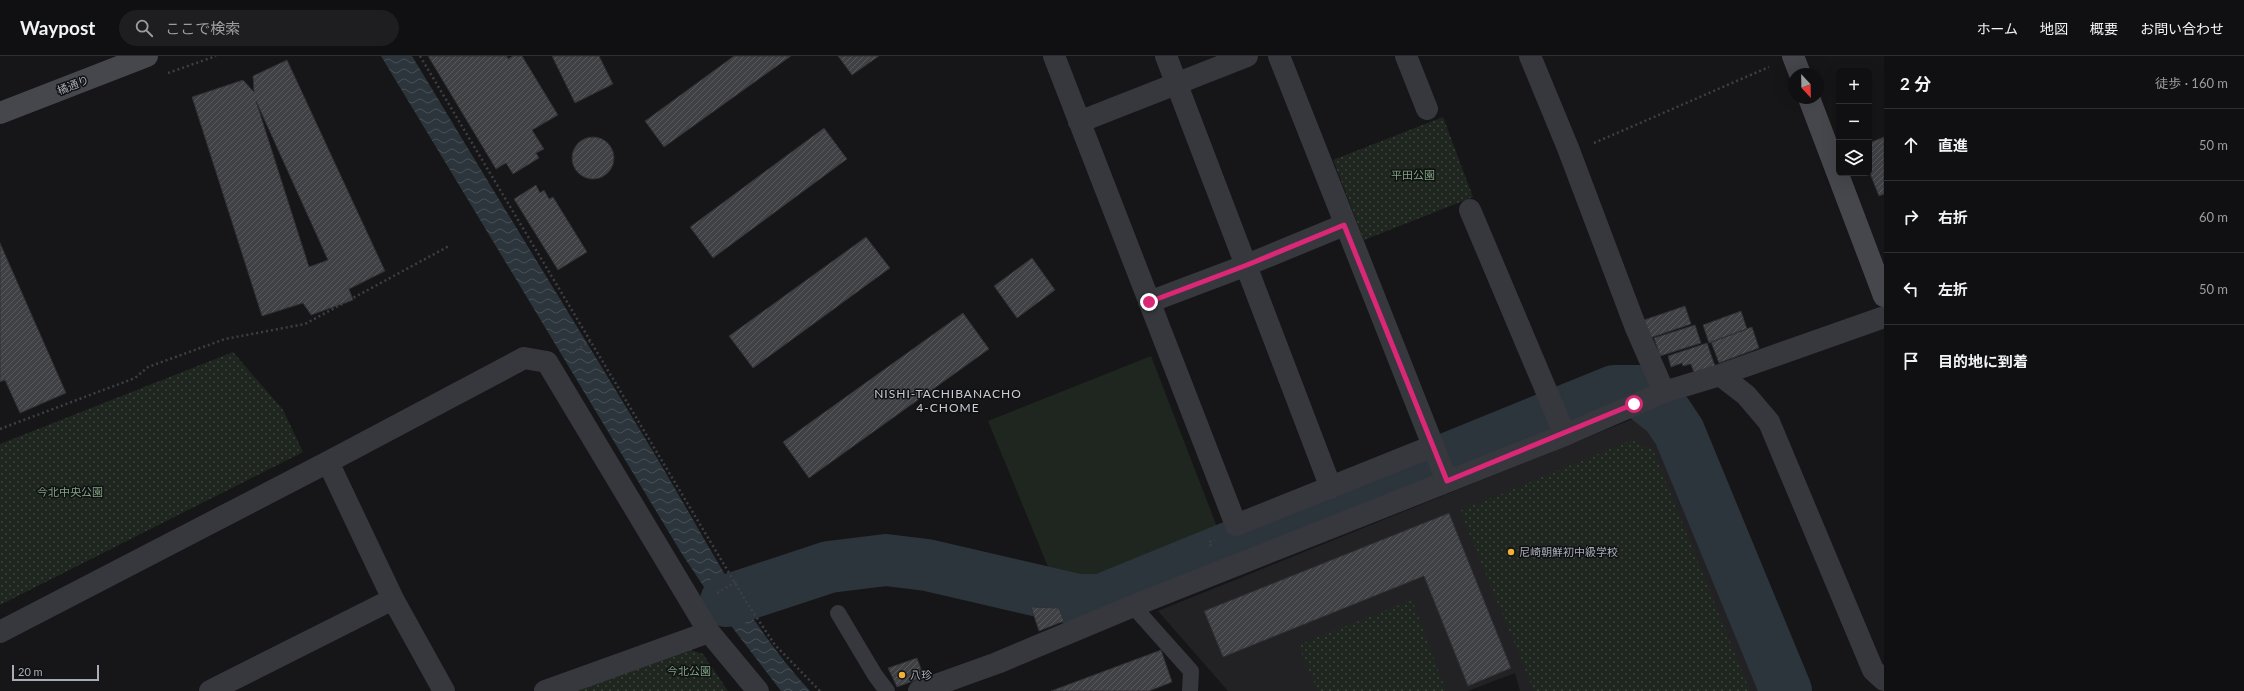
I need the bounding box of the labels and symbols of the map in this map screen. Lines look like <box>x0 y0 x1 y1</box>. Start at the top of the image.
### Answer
north arrow <box>1788 68 1824 104</box>
street label: 橘通り <box>55 73 91 97</box>
park label: 平田公園 <box>1391 168 1435 181</box>
route end <box>1140 293 1158 311</box>
district label: NISHI-TACHIBANACHO 4-CHOME <box>874 386 1022 415</box>
route start <box>1625 395 1643 413</box>
park label: 今北中央公園 <box>37 485 103 498</box>
place label: 尼崎朝鮮初中級学校 <box>1519 545 1618 558</box>
marker: 尼崎朝鮮初中級学校 <box>1506 547 1516 557</box>
scale bar <box>12 663 99 682</box>
park label: 今北公園 <box>667 664 711 677</box>
place label: 八珍 <box>910 668 932 681</box>
marker: 八珍 <box>897 670 907 680</box>

